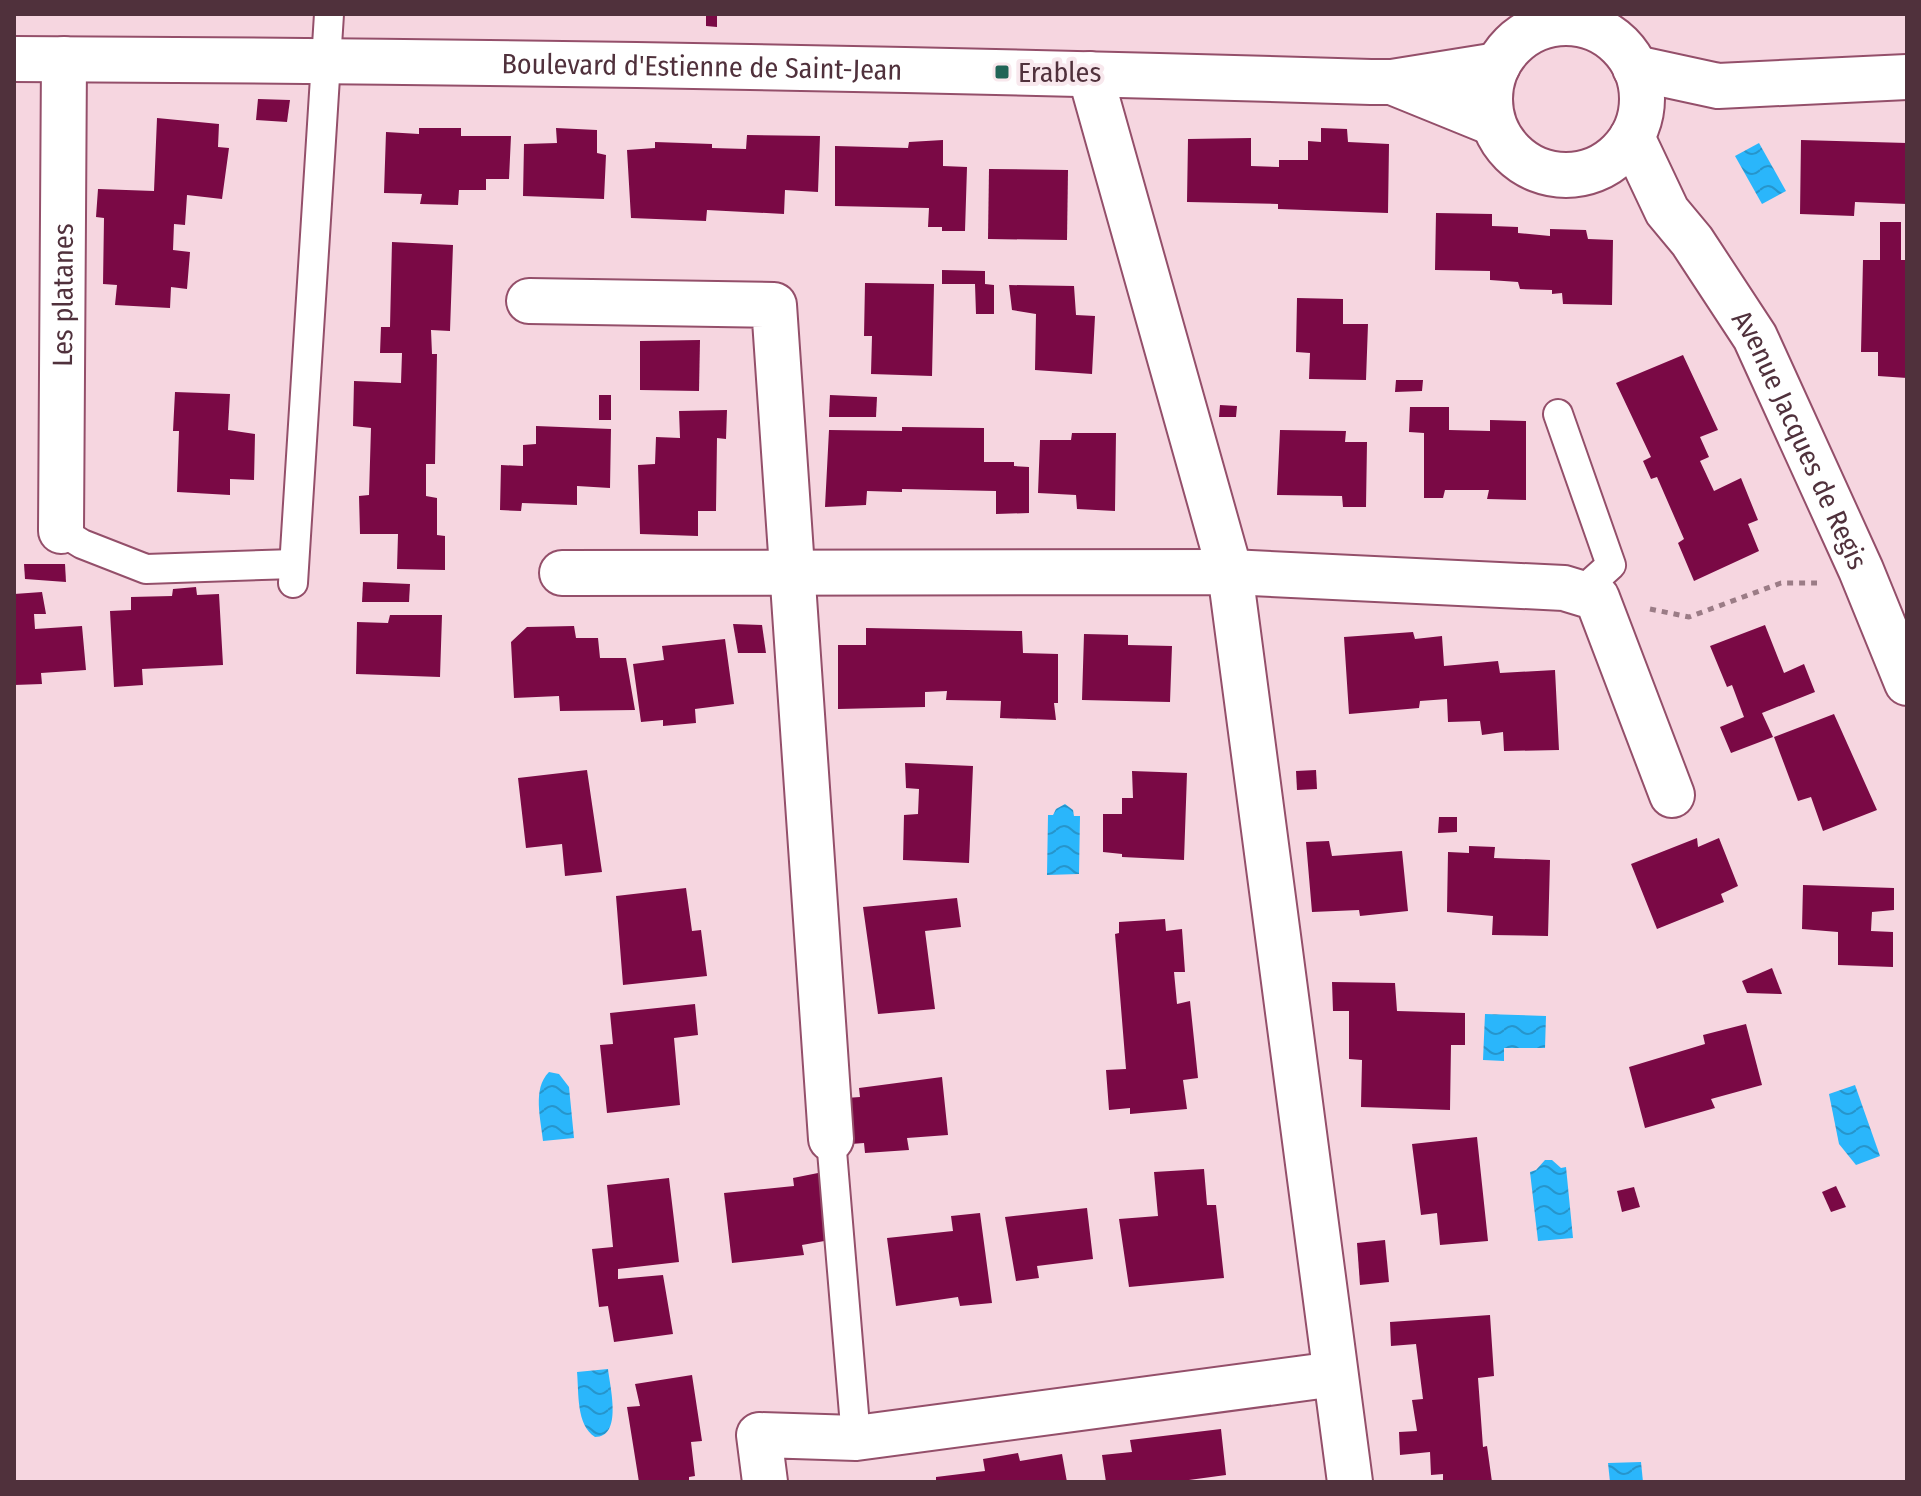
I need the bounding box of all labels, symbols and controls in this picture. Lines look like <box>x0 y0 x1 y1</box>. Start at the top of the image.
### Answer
street label: Boulevard d'Estienne de Saint-Jean <box>501 47 903 86</box>
place label: Erables <box>1018 56 1101 89</box>
marker: Erables <box>993 63 1011 81</box>
street label: Les platanes <box>46 223 79 367</box>
street label: Avenue Jacques de Regis <box>1725 304 1875 574</box>

